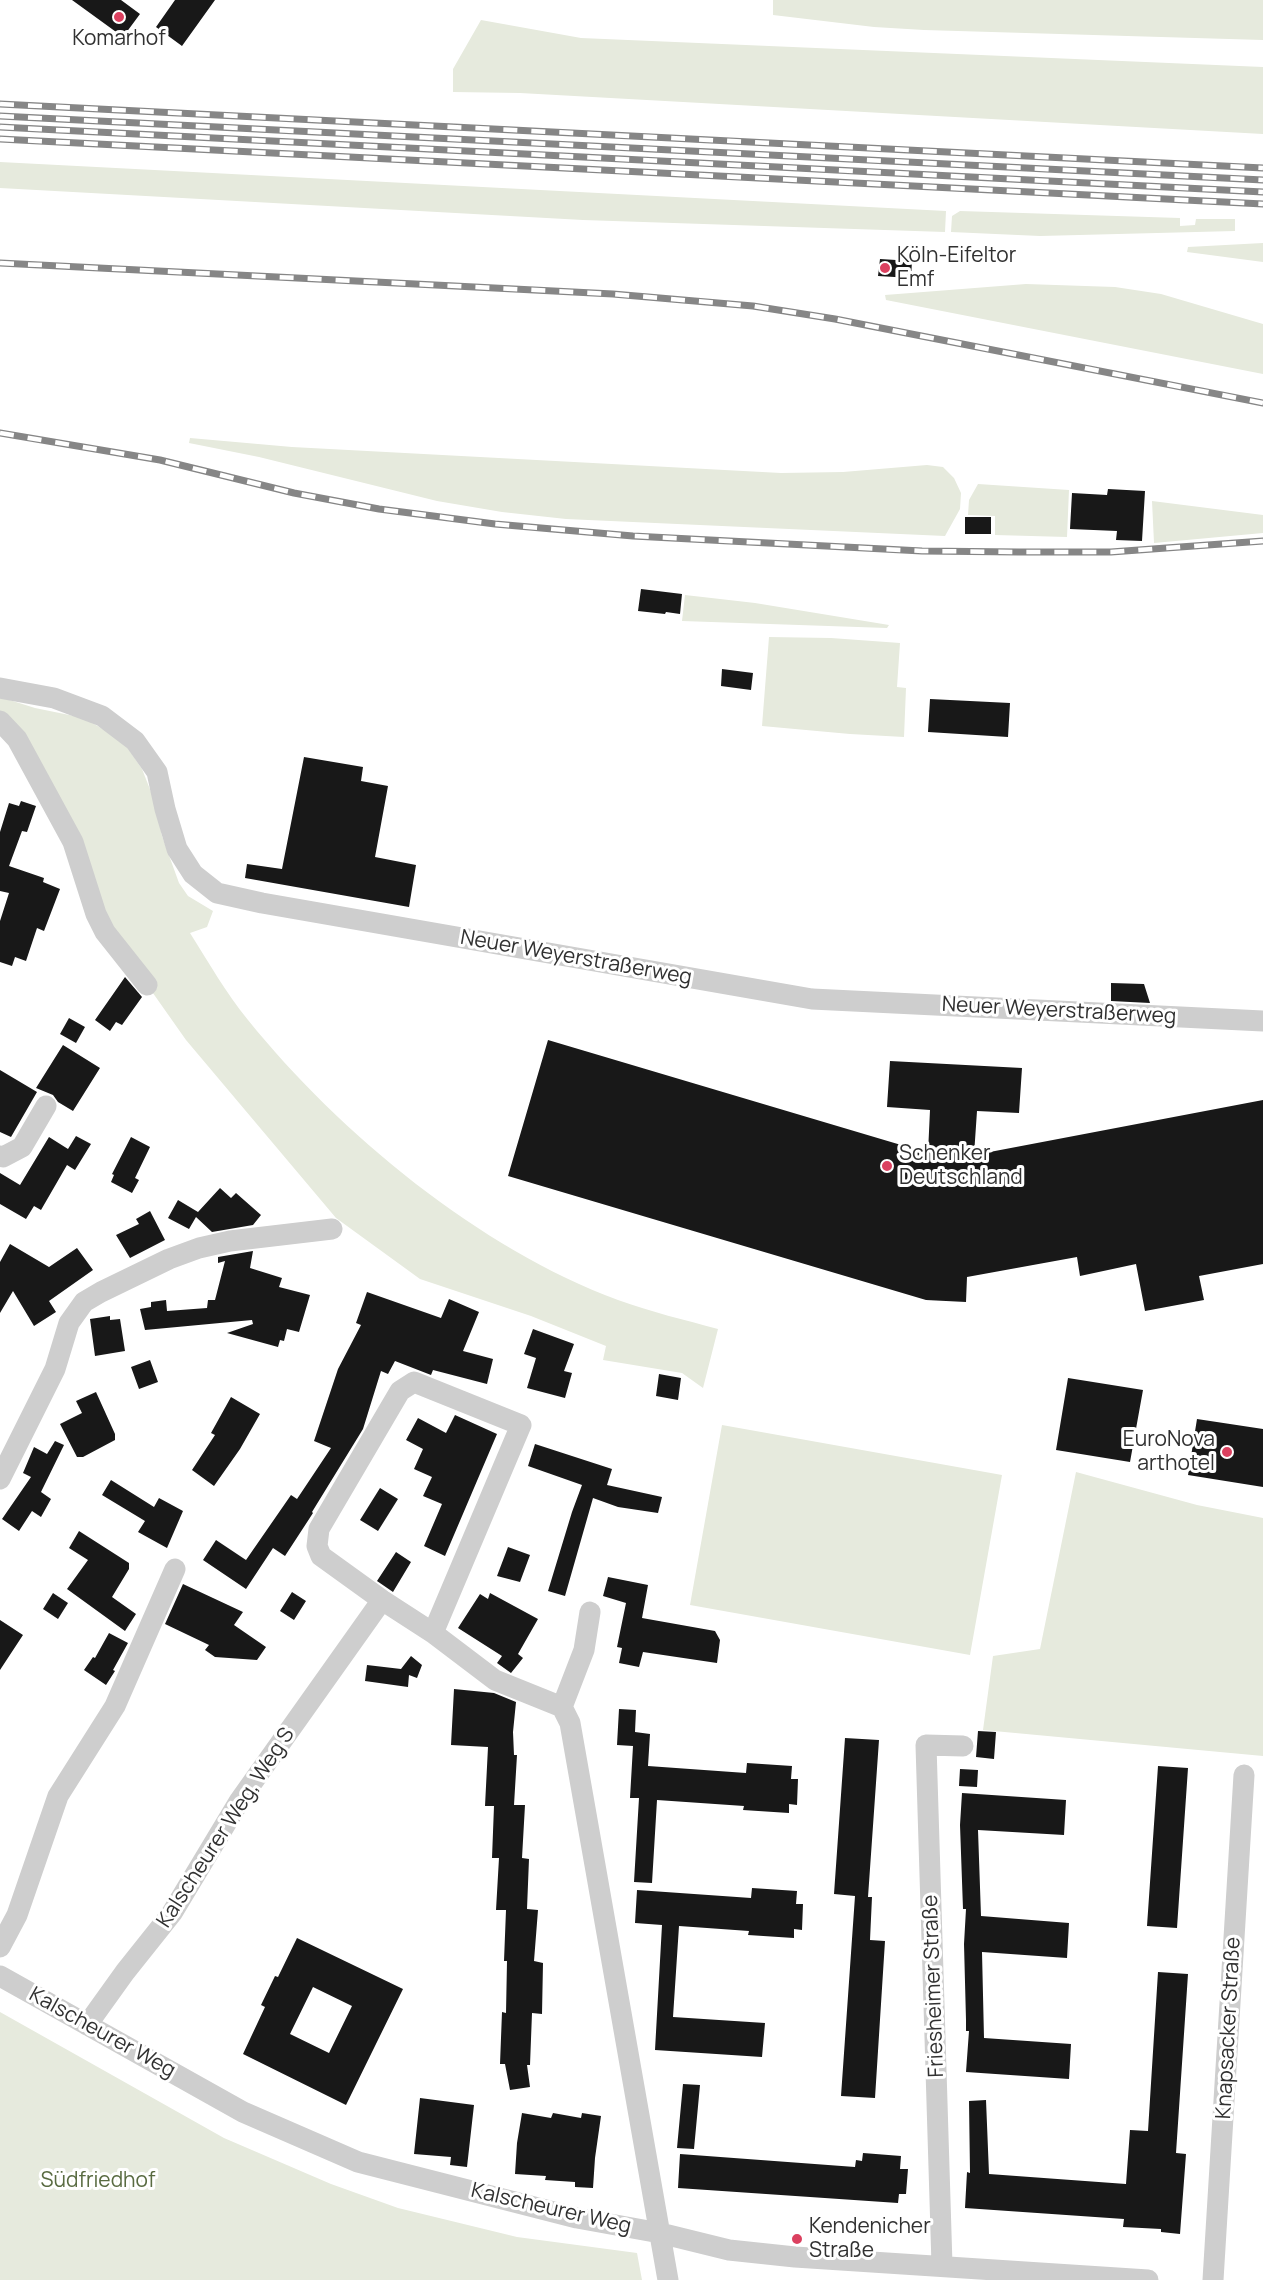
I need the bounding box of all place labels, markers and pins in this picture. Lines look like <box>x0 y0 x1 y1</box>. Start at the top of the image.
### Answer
marker: Komarhof <box>112 10 126 24</box>
place label: Komarhof <box>72 26 166 52</box>
place label: Köln-Eifeltor Emf <box>897 243 1016 293</box>
marker: Köln-Eifeltor Emf <box>878 261 892 275</box>
place label: Schenker Deutschland <box>899 1141 1023 1191</box>
marker: Schenker Deutschland <box>880 1159 894 1173</box>
place label: EuroNova arthotel <box>1123 1427 1215 1477</box>
marker: EuroNova arthotel <box>1220 1445 1234 1459</box>
place label: Kendenicher Straße <box>809 2214 931 2264</box>
marker: Kendenicher Straße <box>790 2232 804 2246</box>

